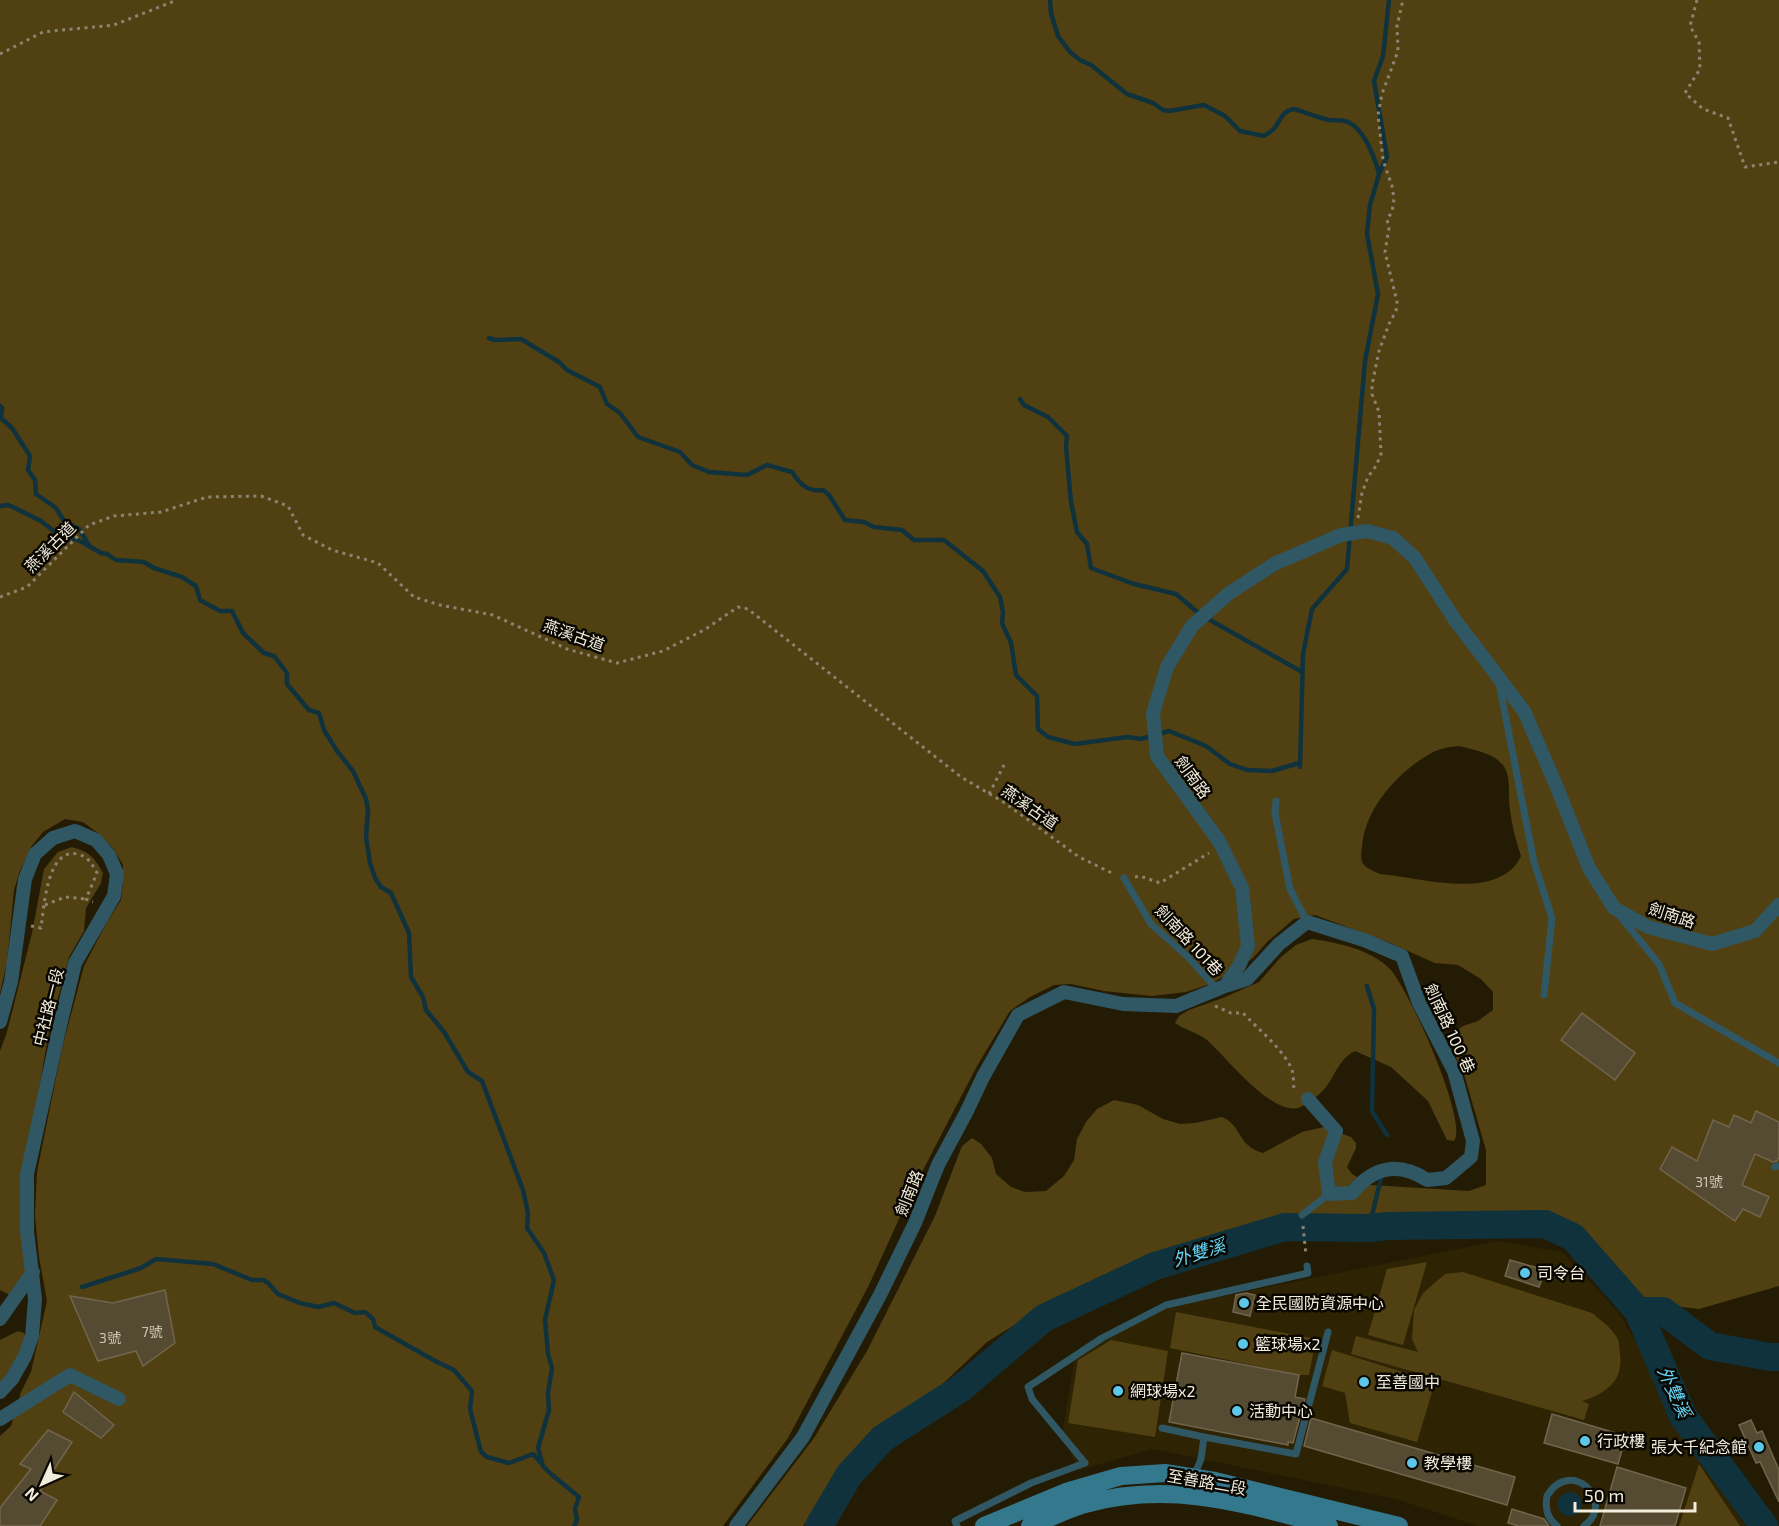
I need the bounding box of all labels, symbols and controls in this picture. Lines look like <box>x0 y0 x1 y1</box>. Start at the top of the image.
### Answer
street label: 燕溪古道 <box>20 517 79 576</box>
street label: 燕溪古道 <box>541 615 607 654</box>
street label: 劍南路 <box>1172 752 1215 802</box>
street label: 燕溪古道 <box>999 780 1062 833</box>
street label: 劍南路 <box>1646 898 1698 931</box>
street label: 劍南路 101巷 <box>1152 900 1227 979</box>
street label: 中社路一段 <box>29 966 66 1048</box>
street label: 劍南路 100 巷 <box>1421 980 1480 1076</box>
street label: 劍南路 <box>891 1167 926 1219</box>
house number: 31號 <box>1695 1173 1723 1190</box>
water label: 外雙溪 <box>1170 1233 1231 1270</box>
place label: 司令台 <box>1537 1263 1585 1282</box>
marker: 司令台 <box>1518 1266 1532 1280</box>
place label: 全民國防資源中心 <box>1256 1293 1384 1312</box>
marker: 全民國防資源中心 <box>1237 1296 1251 1310</box>
house number: 7號 <box>141 1323 163 1340</box>
house number: 3號 <box>99 1329 121 1346</box>
place label: 籃球場x2 <box>1255 1334 1320 1353</box>
marker: 籃球場x2 <box>1236 1337 1250 1351</box>
water label: 外雙溪 <box>1654 1362 1698 1423</box>
place label: 至善國中 <box>1376 1372 1440 1391</box>
marker: 至善國中 <box>1357 1375 1371 1389</box>
place label: 網球場x2 <box>1130 1381 1195 1400</box>
marker: 網球場x2 <box>1111 1384 1125 1398</box>
place label: 活動中心 <box>1249 1401 1313 1420</box>
marker: 活動中心 <box>1230 1404 1244 1418</box>
place label: 行政樓 <box>1597 1431 1645 1450</box>
marker: 行政樓 <box>1578 1434 1592 1448</box>
place label: 張大千紀念館 <box>1651 1437 1747 1456</box>
marker: 張大千紀念館 <box>1752 1440 1766 1454</box>
place label: 教學樓 <box>1424 1453 1472 1472</box>
north arrow <box>12 1454 72 1514</box>
marker: 教學樓 <box>1405 1456 1419 1470</box>
street label: 至善路二段 <box>1166 1465 1248 1498</box>
scale bar <box>1575 1475 1695 1513</box>
text: N <box>20 1484 42 1506</box>
text: 50 m <box>1584 1484 1624 1506</box>

